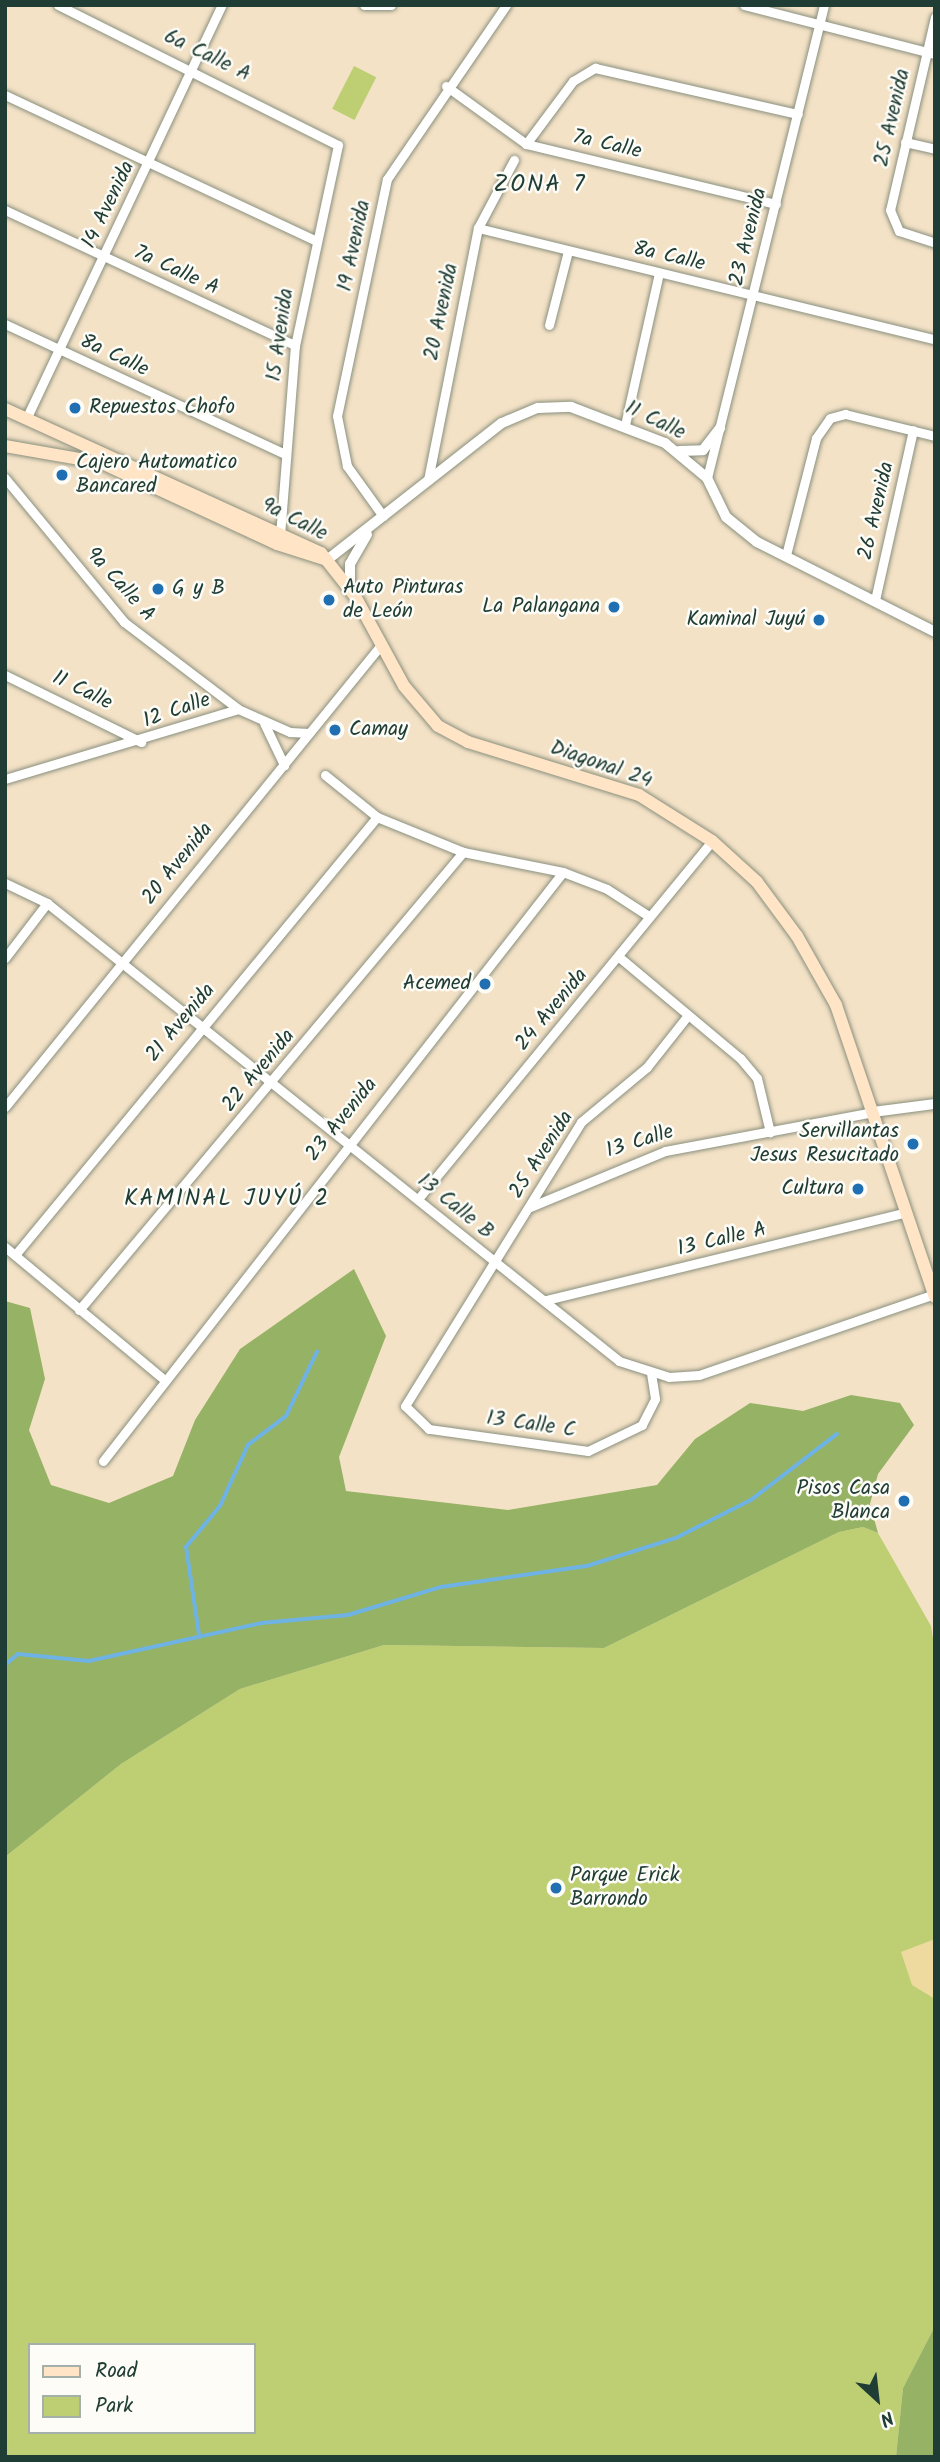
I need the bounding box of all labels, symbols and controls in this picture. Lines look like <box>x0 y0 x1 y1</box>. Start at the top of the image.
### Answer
street label: 6a Calle A <box>160 24 254 88</box>
street label: 25 Avenida <box>870 67 916 169</box>
street label: 7a Calle <box>570 125 644 165</box>
street label: 14 Avenida <box>77 157 141 253</box>
district label: ZONA 7 <box>494 171 586 199</box>
street label: 23 Avenida <box>725 185 773 289</box>
street label: 19 Avenida <box>333 198 377 294</box>
street label: 8a Calle <box>631 237 707 277</box>
street label: 7a Calle A <box>129 240 223 302</box>
street label: 20 Avenida <box>419 261 465 363</box>
street label: 15 Avenida <box>262 287 300 383</box>
street label: 8a Calle <box>76 329 152 383</box>
place label: Repuestos Chofo <box>89 395 235 421</box>
street label: 11 Calle <box>621 396 689 446</box>
marker: Repuestos Chofo <box>67 400 83 416</box>
place label: Cajero Automatico Bancared <box>76 450 237 500</box>
street label: 26 Avenida <box>853 459 901 563</box>
marker: Cajero Automatico Bancared <box>54 467 70 483</box>
street label: 9a Calle <box>257 493 331 547</box>
street label: 9a Calle A <box>80 542 160 628</box>
place label: Auto Pinturas de León <box>343 575 463 625</box>
place label: G y B <box>172 576 225 602</box>
marker: G y B <box>150 581 166 597</box>
marker: Auto Pinturas de León <box>321 592 337 608</box>
place label: La Palangana <box>482 594 600 620</box>
marker: La Palangana <box>606 599 622 615</box>
place label: Kaminal Juyú <box>687 607 805 633</box>
marker: Kaminal Juyú <box>811 612 827 628</box>
street label: 11 Calle <box>48 666 116 716</box>
street label: 12 Calle <box>140 688 214 734</box>
place label: Camay <box>349 717 408 743</box>
marker: Camay <box>327 722 343 738</box>
street label: Diagonal 24 <box>547 736 655 794</box>
street label: 20 Avenida <box>137 818 219 910</box>
street label: 24 Avenida <box>510 964 594 1056</box>
place label: Acemed <box>403 971 471 997</box>
marker: Acemed <box>477 976 493 992</box>
street label: 21 Avenida <box>141 979 221 1067</box>
street label: 22 Avenida <box>217 1024 301 1118</box>
street label: 23 Avenida <box>301 1073 383 1167</box>
street label: 25 Avenida <box>504 1106 580 1204</box>
place label: Servillantas Jesus Resucitado <box>750 1119 899 1169</box>
street label: 13 Calle <box>603 1120 677 1164</box>
marker: Servillantas Jesus Resucitado <box>905 1136 921 1152</box>
street label: 13 Calle B <box>412 1169 498 1245</box>
place label: Cultura <box>781 1176 844 1202</box>
marker: Cultura <box>850 1181 866 1197</box>
district label: KAMINAL JUYÚ 2 <box>126 1185 328 1213</box>
street label: 13 Calle A <box>675 1218 769 1262</box>
street label: 13 Calle C <box>485 1406 577 1444</box>
place label: Pisos Casa Blanca <box>797 1476 890 1526</box>
marker: Pisos Casa Blanca <box>896 1493 912 1509</box>
place label: Parque Erick Barrondo <box>570 1863 680 1913</box>
marker: Parque Erick Barrondo <box>548 1880 564 1896</box>
legend <box>28 2343 256 2434</box>
text: Road <box>95 2355 137 2388</box>
north arrow <box>842 2364 912 2434</box>
text: Park <box>95 2390 133 2423</box>
text: N <box>874 2402 899 2434</box>

